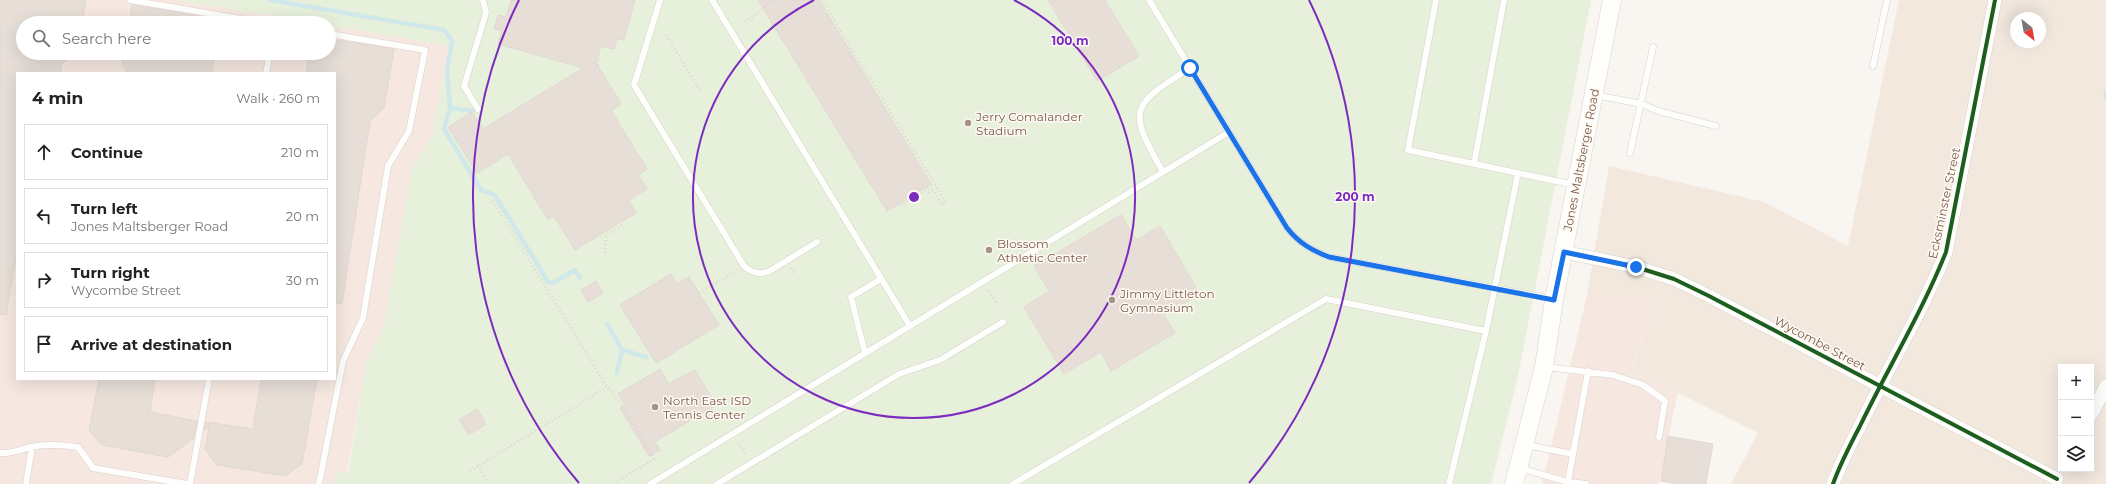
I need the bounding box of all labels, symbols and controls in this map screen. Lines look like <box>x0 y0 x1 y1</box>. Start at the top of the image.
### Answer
north arrow <box>2010 12 2046 48</box>
search box <box>16 16 336 60</box>
icon: search <box>30 27 52 49</box>
text: Search here <box>62 29 151 48</box>
text: 100 m <box>1052 33 1088 48</box>
route start <box>1181 59 1199 77</box>
street label: Jones Maltsberger Road <box>1560 87 1602 234</box>
text: 4 min <box>32 88 83 108</box>
text: Walk · 260 m <box>236 90 320 106</box>
place label: Jerry Comalander Stadium <box>975 109 1083 138</box>
marker: Jerry Comalander Stadium <box>963 118 973 128</box>
icon: ahead <box>33 141 55 163</box>
text: Continue <box>71 143 143 162</box>
text: 210 m <box>281 144 319 160</box>
street label: Ecksminster Street <box>1925 146 1963 260</box>
text: 200 m <box>1335 189 1375 204</box>
centre of rings <box>907 190 921 204</box>
text: Turn left <box>71 199 138 218</box>
icon: left <box>33 205 55 227</box>
text: 20 m <box>286 208 319 224</box>
text: Jones Maltsberger Road <box>71 218 228 234</box>
place label: Blossom Athletic Center <box>997 236 1087 265</box>
marker: Blossom Athletic Center <box>984 245 994 255</box>
route end <box>1627 258 1645 276</box>
text: Turn right <box>71 263 150 282</box>
icon: right <box>33 269 55 291</box>
text: 30 m <box>286 272 319 288</box>
text: Wycombe Street <box>71 282 181 298</box>
place label: Jimmy Littleton Gymnasium <box>1119 286 1215 315</box>
marker: Jimmy Littleton Gymnasium <box>1107 295 1117 305</box>
street label: Wycombe Street <box>1772 313 1868 373</box>
icon: arrive <box>33 333 55 355</box>
text: Arrive at destination <box>71 335 232 354</box>
map controls <box>2058 364 2094 472</box>
button: + <box>2058 364 2094 400</box>
place label: North East ISD Tennis Center <box>663 393 751 422</box>
button: − <box>2058 400 2094 436</box>
marker: North East ISD Tennis Center <box>650 402 660 412</box>
button: layers <box>2058 436 2094 472</box>

